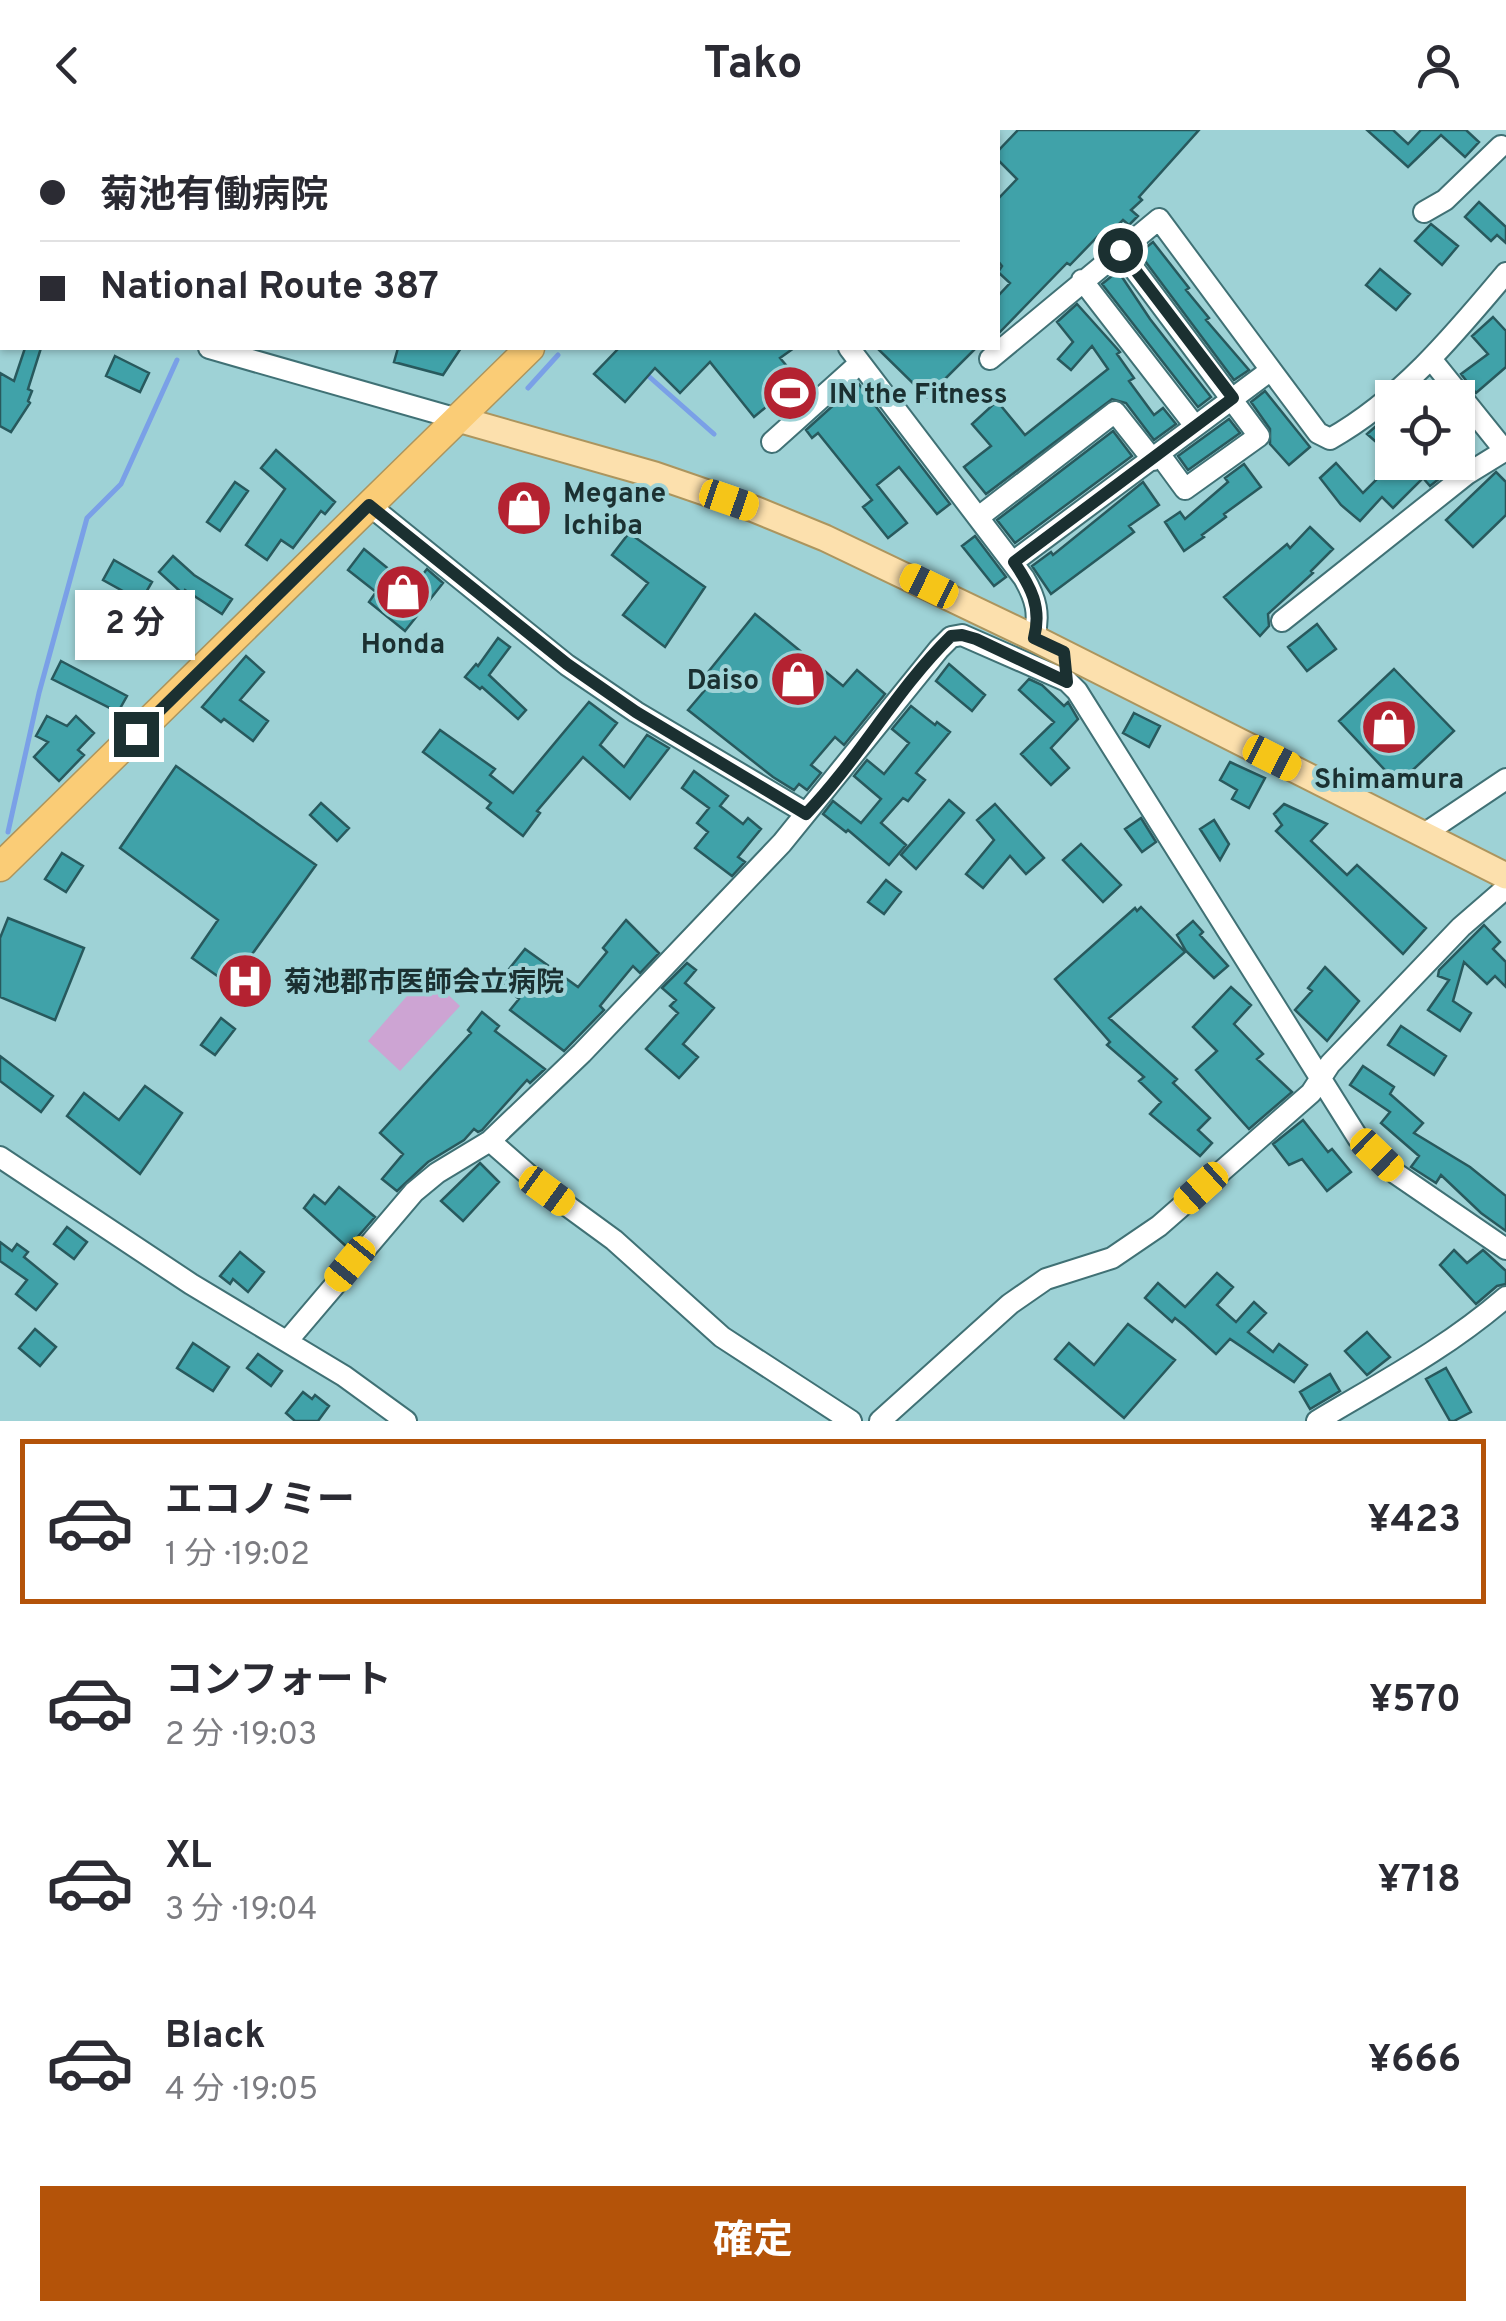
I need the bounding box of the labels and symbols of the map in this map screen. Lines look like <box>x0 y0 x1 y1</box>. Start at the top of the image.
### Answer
route start <box>1098 228 1143 273</box>
sports icon: IN the Fitness <box>760 363 820 423</box>
place label: IN the Fitness <box>829 378 1008 414</box>
car <box>696 476 762 524</box>
place label: Megane Ichiba <box>563 477 666 545</box>
shop icon: Megane Ichiba <box>494 478 554 538</box>
car <box>895 559 963 613</box>
shop icon: Honda <box>373 562 433 622</box>
callout: 2 分 <box>76 589 196 659</box>
place label: Honda <box>361 628 445 664</box>
shop icon: Daiso <box>768 649 828 709</box>
place label: Daiso <box>687 664 759 700</box>
shop icon: Shimamura <box>1359 697 1419 757</box>
route end <box>114 712 159 757</box>
car <box>1238 731 1306 785</box>
place label: Shimamura <box>1314 763 1464 799</box>
hospital icon: 菊池郡市医師会立病院 <box>215 951 275 1011</box>
place label: 菊池郡市医師会立病院 <box>284 966 564 1002</box>
car <box>1345 1123 1409 1187</box>
car <box>1169 1157 1233 1219</box>
car <box>514 1161 580 1221</box>
car <box>319 1231 381 1297</box>

